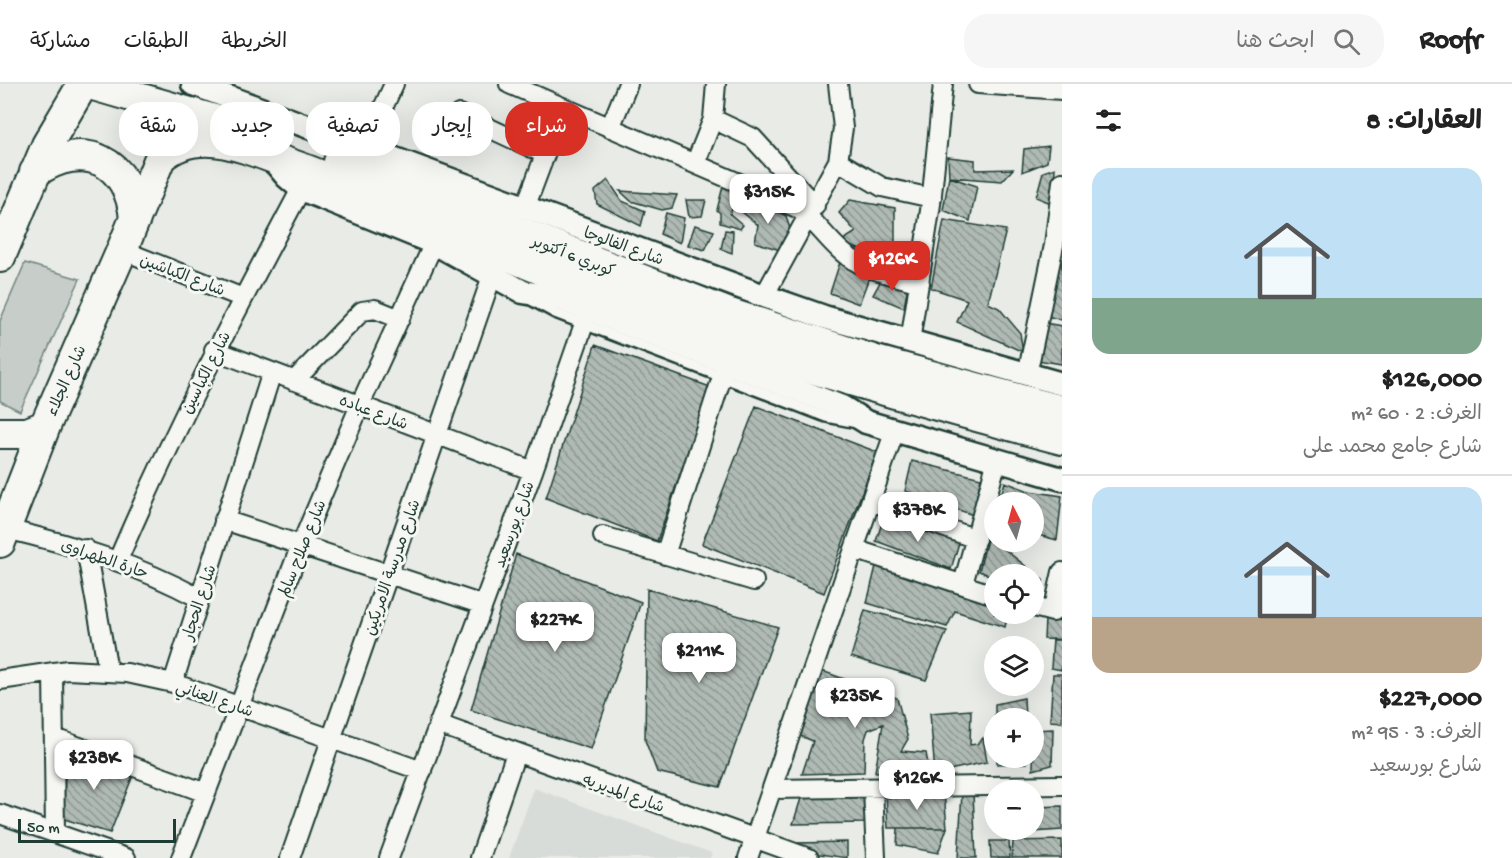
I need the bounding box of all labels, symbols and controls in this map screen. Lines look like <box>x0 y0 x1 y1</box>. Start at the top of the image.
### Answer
search box <box>964 14 1384 68</box>
icon: search <box>1330 25 1363 58</box>
text: Roofr <box>1420 25 1482 58</box>
text: ابحث هنا <box>1236 30 1315 56</box>
text: مشاركة <box>30 31 91 56</box>
text: الطبقات <box>124 31 189 56</box>
text: الخريطة <box>222 31 287 56</box>
chip: شقة <box>119 102 198 156</box>
chip: جديد <box>210 102 294 156</box>
chip: تصفية <box>306 102 400 156</box>
chip: إيجار <box>412 102 493 156</box>
chip: شراء <box>505 102 588 156</box>
icon: filters <box>1092 104 1125 137</box>
text: العقارات: 8 <box>1366 108 1482 139</box>
pin: $315K <box>726 174 810 225</box>
text: $315K <box>744 182 792 205</box>
icon: home <box>1233 207 1341 315</box>
street label: شارع الفالوجا <box>580 225 666 272</box>
street label: كوبري 6 أكتوبر <box>527 231 618 283</box>
pin: $126K <box>850 241 934 292</box>
text: $126K <box>868 249 916 272</box>
street label: شارع الكباشين <box>137 252 227 302</box>
street label: شارع الكباسين <box>179 329 237 418</box>
street label: شارع الجلاء <box>44 343 92 420</box>
text: $126,000 <box>1381 366 1482 397</box>
street label: شارع عباده <box>336 392 410 436</box>
text: الغرف: 2 · 60 m² <box>1351 404 1482 427</box>
text: شارع جامع محمد على <box>1303 437 1482 460</box>
street label: شارع بورسعيد <box>492 480 541 571</box>
pin: $378K <box>876 492 960 543</box>
north arrow <box>984 492 1044 552</box>
map controls <box>984 492 1044 840</box>
street label: شارع مدرسة الامريكين <box>361 497 426 639</box>
street label: شارع صلاح سالم <box>276 498 332 601</box>
text: $378K <box>892 500 944 523</box>
icon: home <box>1233 526 1341 634</box>
street label: حارة الطهراوى <box>58 537 150 585</box>
street label: شارع الحجار <box>180 563 222 645</box>
button: locate <box>984 564 1044 624</box>
pin: $227K <box>513 602 597 653</box>
text: $227K <box>530 610 580 633</box>
pin: $211K <box>657 633 741 684</box>
button: layers <box>984 636 1044 696</box>
text: $211K <box>676 641 722 664</box>
pin: $235K <box>813 678 897 729</box>
street label: شارع العناني <box>172 679 255 725</box>
text: $227,000 <box>1379 685 1482 716</box>
text: $235K <box>830 686 880 709</box>
button: + <box>984 708 1044 768</box>
text: الغرف: 3 · 95 m² <box>1351 723 1482 746</box>
pin: $238K <box>52 740 136 791</box>
text: $238K <box>68 748 120 771</box>
text: شارع بورسعيد <box>1369 756 1482 779</box>
pin: $126K <box>875 760 959 811</box>
text: $126K <box>893 768 941 791</box>
street label: شارع المديريه <box>579 772 666 819</box>
button: − <box>984 780 1044 840</box>
scale bar <box>18 816 176 844</box>
text: 50 m <box>27 820 60 839</box>

